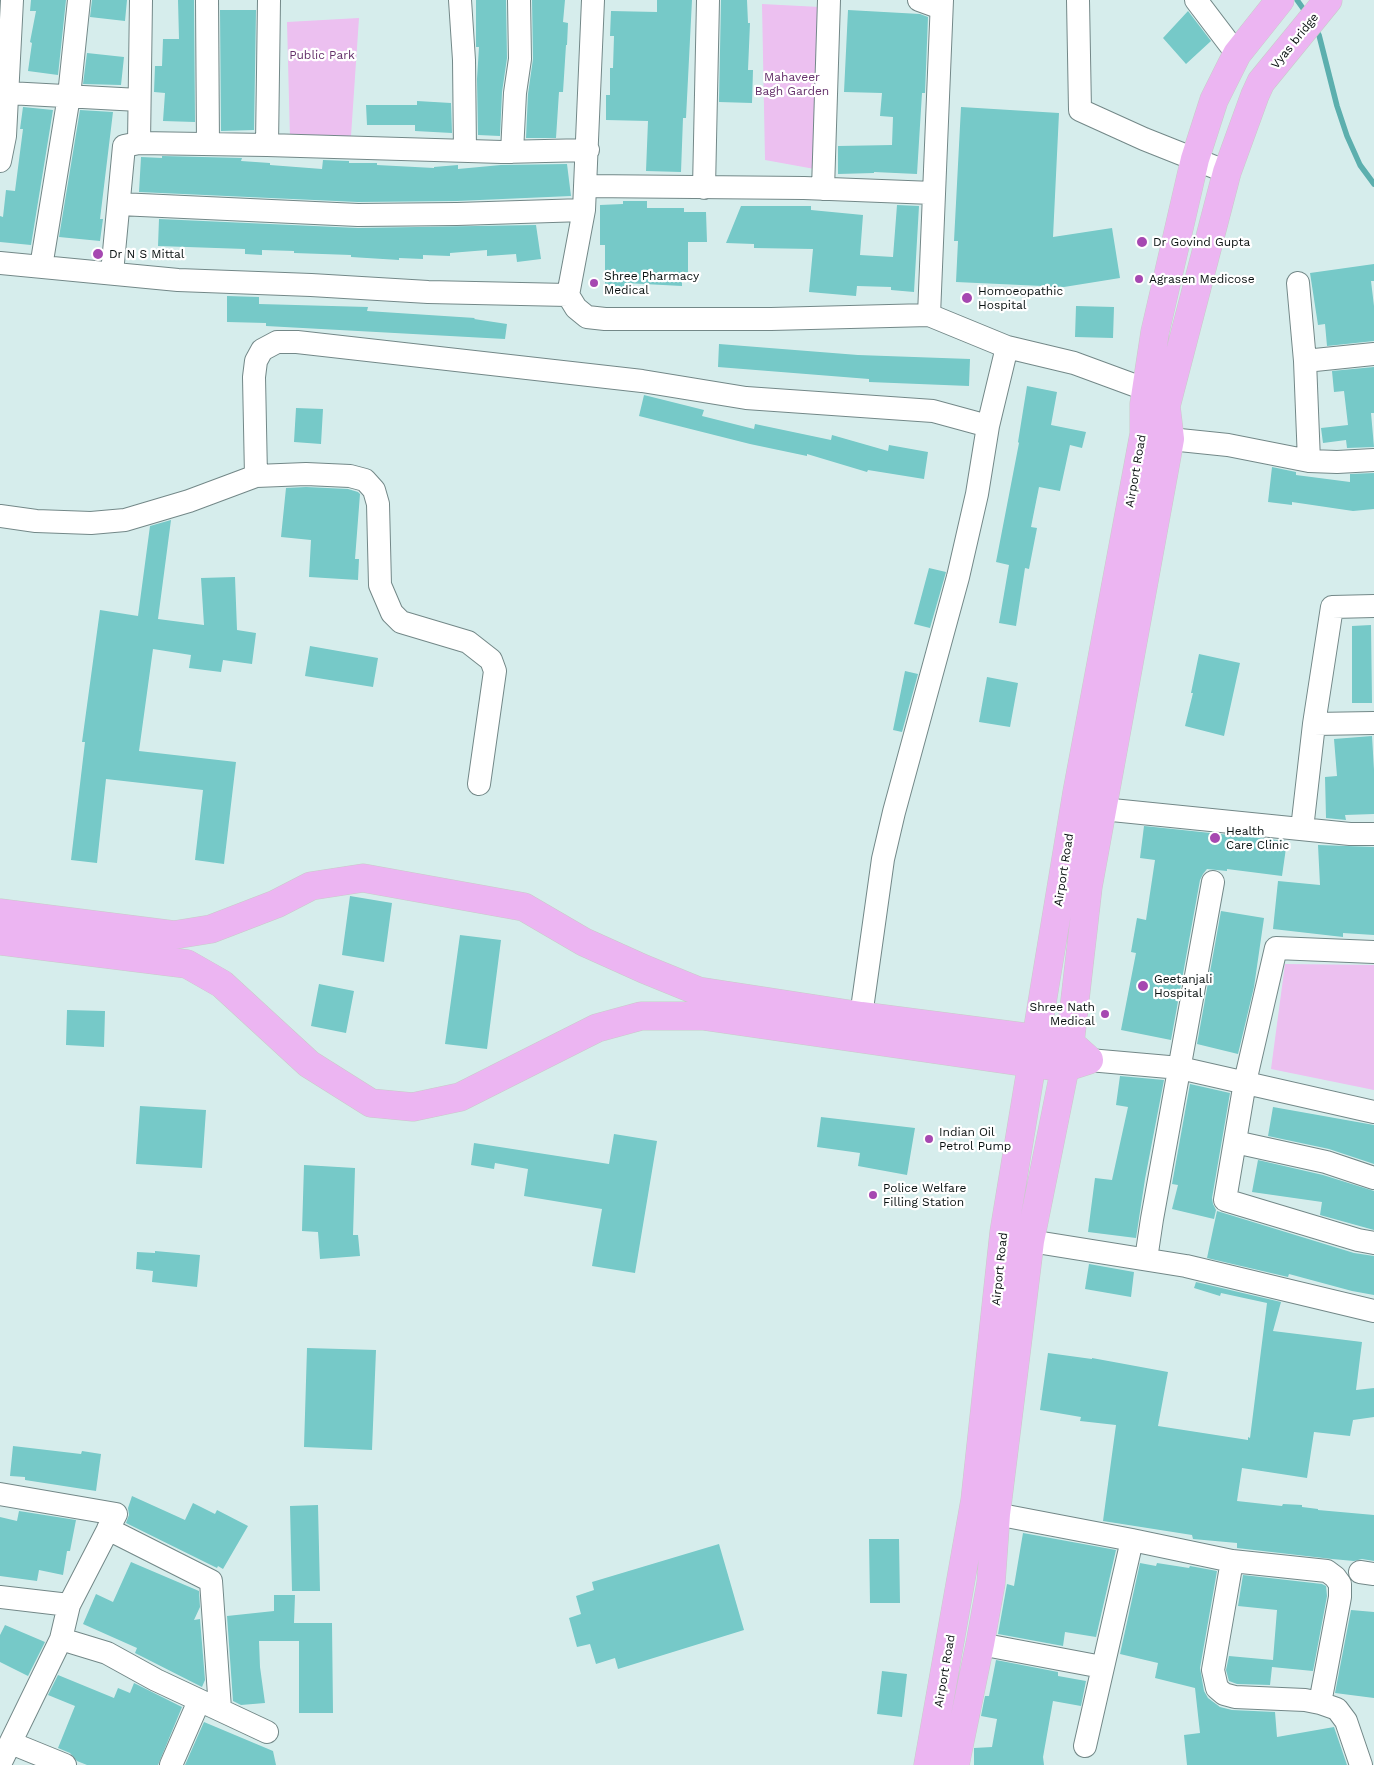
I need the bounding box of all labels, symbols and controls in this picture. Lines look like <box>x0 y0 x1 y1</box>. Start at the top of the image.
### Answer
street label: Vyas bridge <box>1268 10 1322 72</box>
park label: Public Park <box>289 48 355 62</box>
park label: Mahaveer Bagh Garden <box>755 70 829 98</box>
marker: Dr Govind Gupta <box>1135 235 1149 249</box>
place label: Dr Govind Gupta <box>1153 235 1250 249</box>
marker: Dr N S Mittal <box>91 247 105 261</box>
place label: Dr N S Mittal <box>109 247 184 261</box>
place label: Shree Pharmacy Medical <box>604 269 699 297</box>
place label: Agrasen Medicose <box>1149 272 1255 286</box>
marker: Agrasen Medicose <box>1133 273 1145 285</box>
marker: Shree Pharmacy Medical <box>588 277 600 289</box>
place label: Homoeopathic Hospital <box>978 284 1063 312</box>
marker: Homoeopathic Hospital <box>960 291 974 305</box>
street label: Airport Road <box>1123 433 1149 509</box>
place label: Health Care Clinic <box>1226 824 1289 852</box>
marker: Health Care Clinic <box>1208 831 1222 845</box>
street label: Airport Road <box>1051 832 1077 908</box>
place label: Geetanjali Hospital <box>1154 972 1212 1000</box>
marker: Geetanjali Hospital <box>1136 979 1150 993</box>
place label: Shree Nath Medical <box>1029 1000 1095 1028</box>
marker: Shree Nath Medical <box>1099 1008 1111 1020</box>
place label: Indian Oil Petrol Pump <box>939 1125 1011 1153</box>
marker: Indian Oil Petrol Pump <box>923 1133 935 1145</box>
place label: Police Welfare Filling Station <box>883 1181 967 1209</box>
marker: Police Welfare Filling Station <box>867 1189 879 1201</box>
street label: Airport Road <box>989 1232 1011 1306</box>
street label: Airport Road <box>932 1633 958 1709</box>

